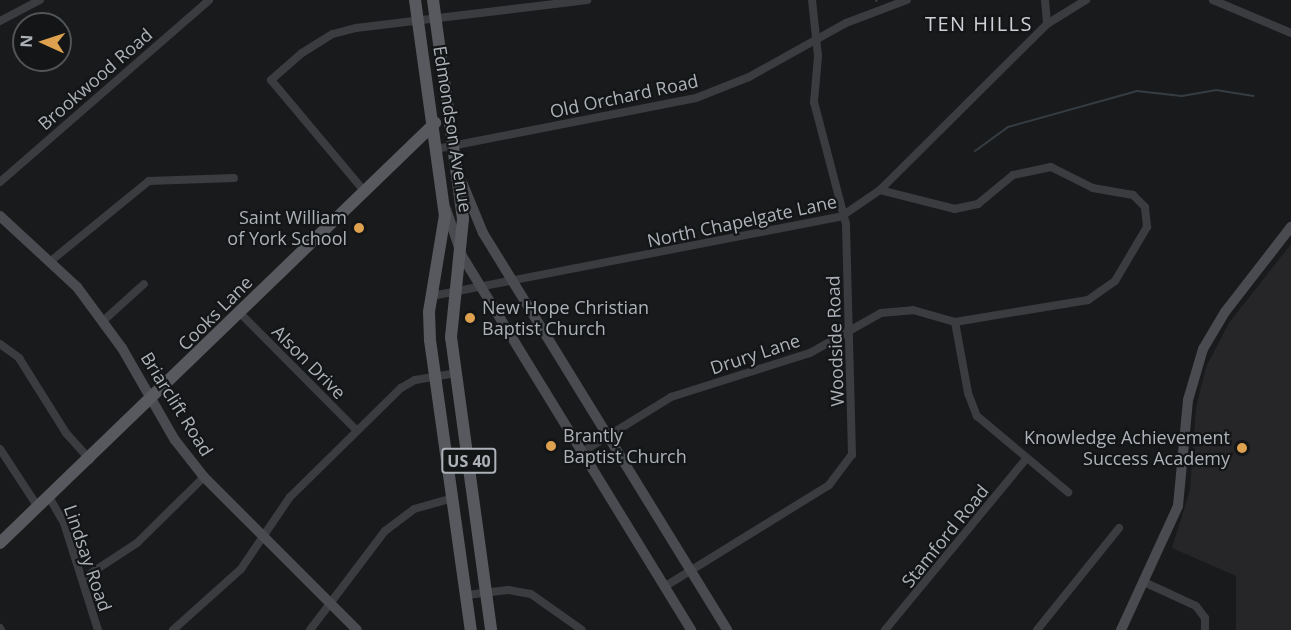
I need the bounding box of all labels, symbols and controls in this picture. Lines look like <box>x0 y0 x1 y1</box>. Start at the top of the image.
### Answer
district label: TEN HILLS <box>925 11 1033 35</box>
north arrow <box>12 12 72 72</box>
street label: Brookwood Road <box>33 24 157 134</box>
text: N <box>15 34 37 48</box>
street label: Edmondson Avenue <box>429 44 477 214</box>
street label: Old Orchard Road <box>548 70 700 122</box>
street label: North Chapelgate Lane <box>645 190 839 252</box>
place label: Saint William of York School <box>227 207 347 250</box>
marker: Saint William of York School <box>352 221 366 235</box>
street label: Cooks Lane <box>173 271 257 355</box>
street label: Woodside Road <box>822 275 848 407</box>
place label: New Hope Christian Baptist Church <box>482 297 649 340</box>
marker: New Hope Christian Baptist Church <box>463 311 477 325</box>
street label: Alson Drive <box>268 321 350 403</box>
street label: Drury Lane <box>707 329 803 379</box>
street label: Briarclift Road <box>136 348 218 460</box>
place label: Brantly Baptist Church <box>563 425 687 468</box>
place label: Knowledge Achievement Success Academy <box>1024 427 1230 470</box>
marker: Brantly Baptist Church <box>544 439 558 453</box>
marker: Knowledge Achievement Success Academy <box>1235 441 1249 455</box>
road number: US 40 <box>440 448 498 474</box>
street label: Stamford Road <box>897 480 993 592</box>
street label: Lindsay Road <box>60 502 116 614</box>

